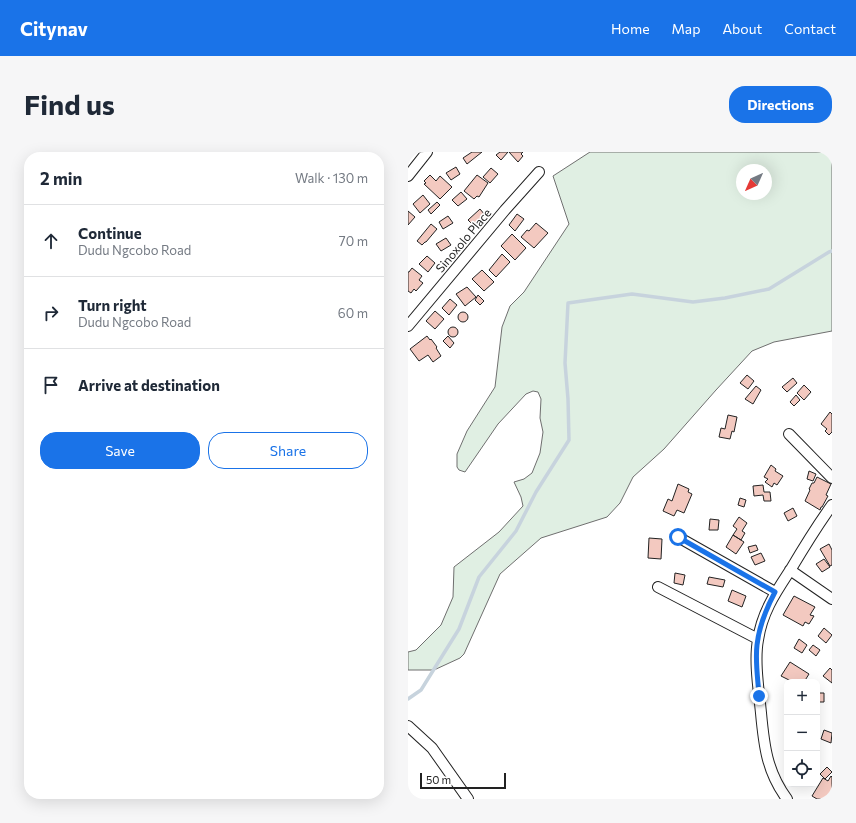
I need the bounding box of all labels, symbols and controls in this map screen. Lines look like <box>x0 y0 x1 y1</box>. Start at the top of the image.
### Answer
text: Citynav <box>20 17 88 40</box>
text: Home <box>611 20 650 37</box>
text: Map <box>672 20 700 37</box>
text: About <box>722 20 762 37</box>
text: Contact <box>784 20 836 37</box>
button: Directions <box>729 86 832 123</box>
text: Find us <box>24 87 115 121</box>
north arrow <box>736 164 772 200</box>
text: 2 min <box>40 168 82 189</box>
text: Walk · 130 m <box>295 170 368 186</box>
street label: Sinoxolo Place <box>432 205 494 275</box>
text: Continue <box>78 224 142 242</box>
icon: ahead <box>40 230 62 252</box>
text: 70 m <box>339 233 368 249</box>
text: Dudu Ngcobo Road <box>78 242 191 258</box>
text: Turn right <box>78 296 147 314</box>
icon: right <box>40 302 62 324</box>
text: 60 m <box>338 305 368 321</box>
text: Dudu Ngcobo Road <box>78 314 191 330</box>
icon: arrive <box>40 374 62 396</box>
text: Arrive at destination <box>78 376 220 394</box>
button: Save <box>40 432 200 469</box>
button: Share <box>208 432 368 469</box>
route start <box>669 528 687 546</box>
map controls <box>784 679 820 787</box>
button: + <box>784 679 820 715</box>
route end <box>750 687 768 705</box>
button: − <box>784 715 820 751</box>
button: locate <box>784 751 820 787</box>
scale bar <box>420 771 506 790</box>
text: 50 m <box>426 773 451 786</box>

